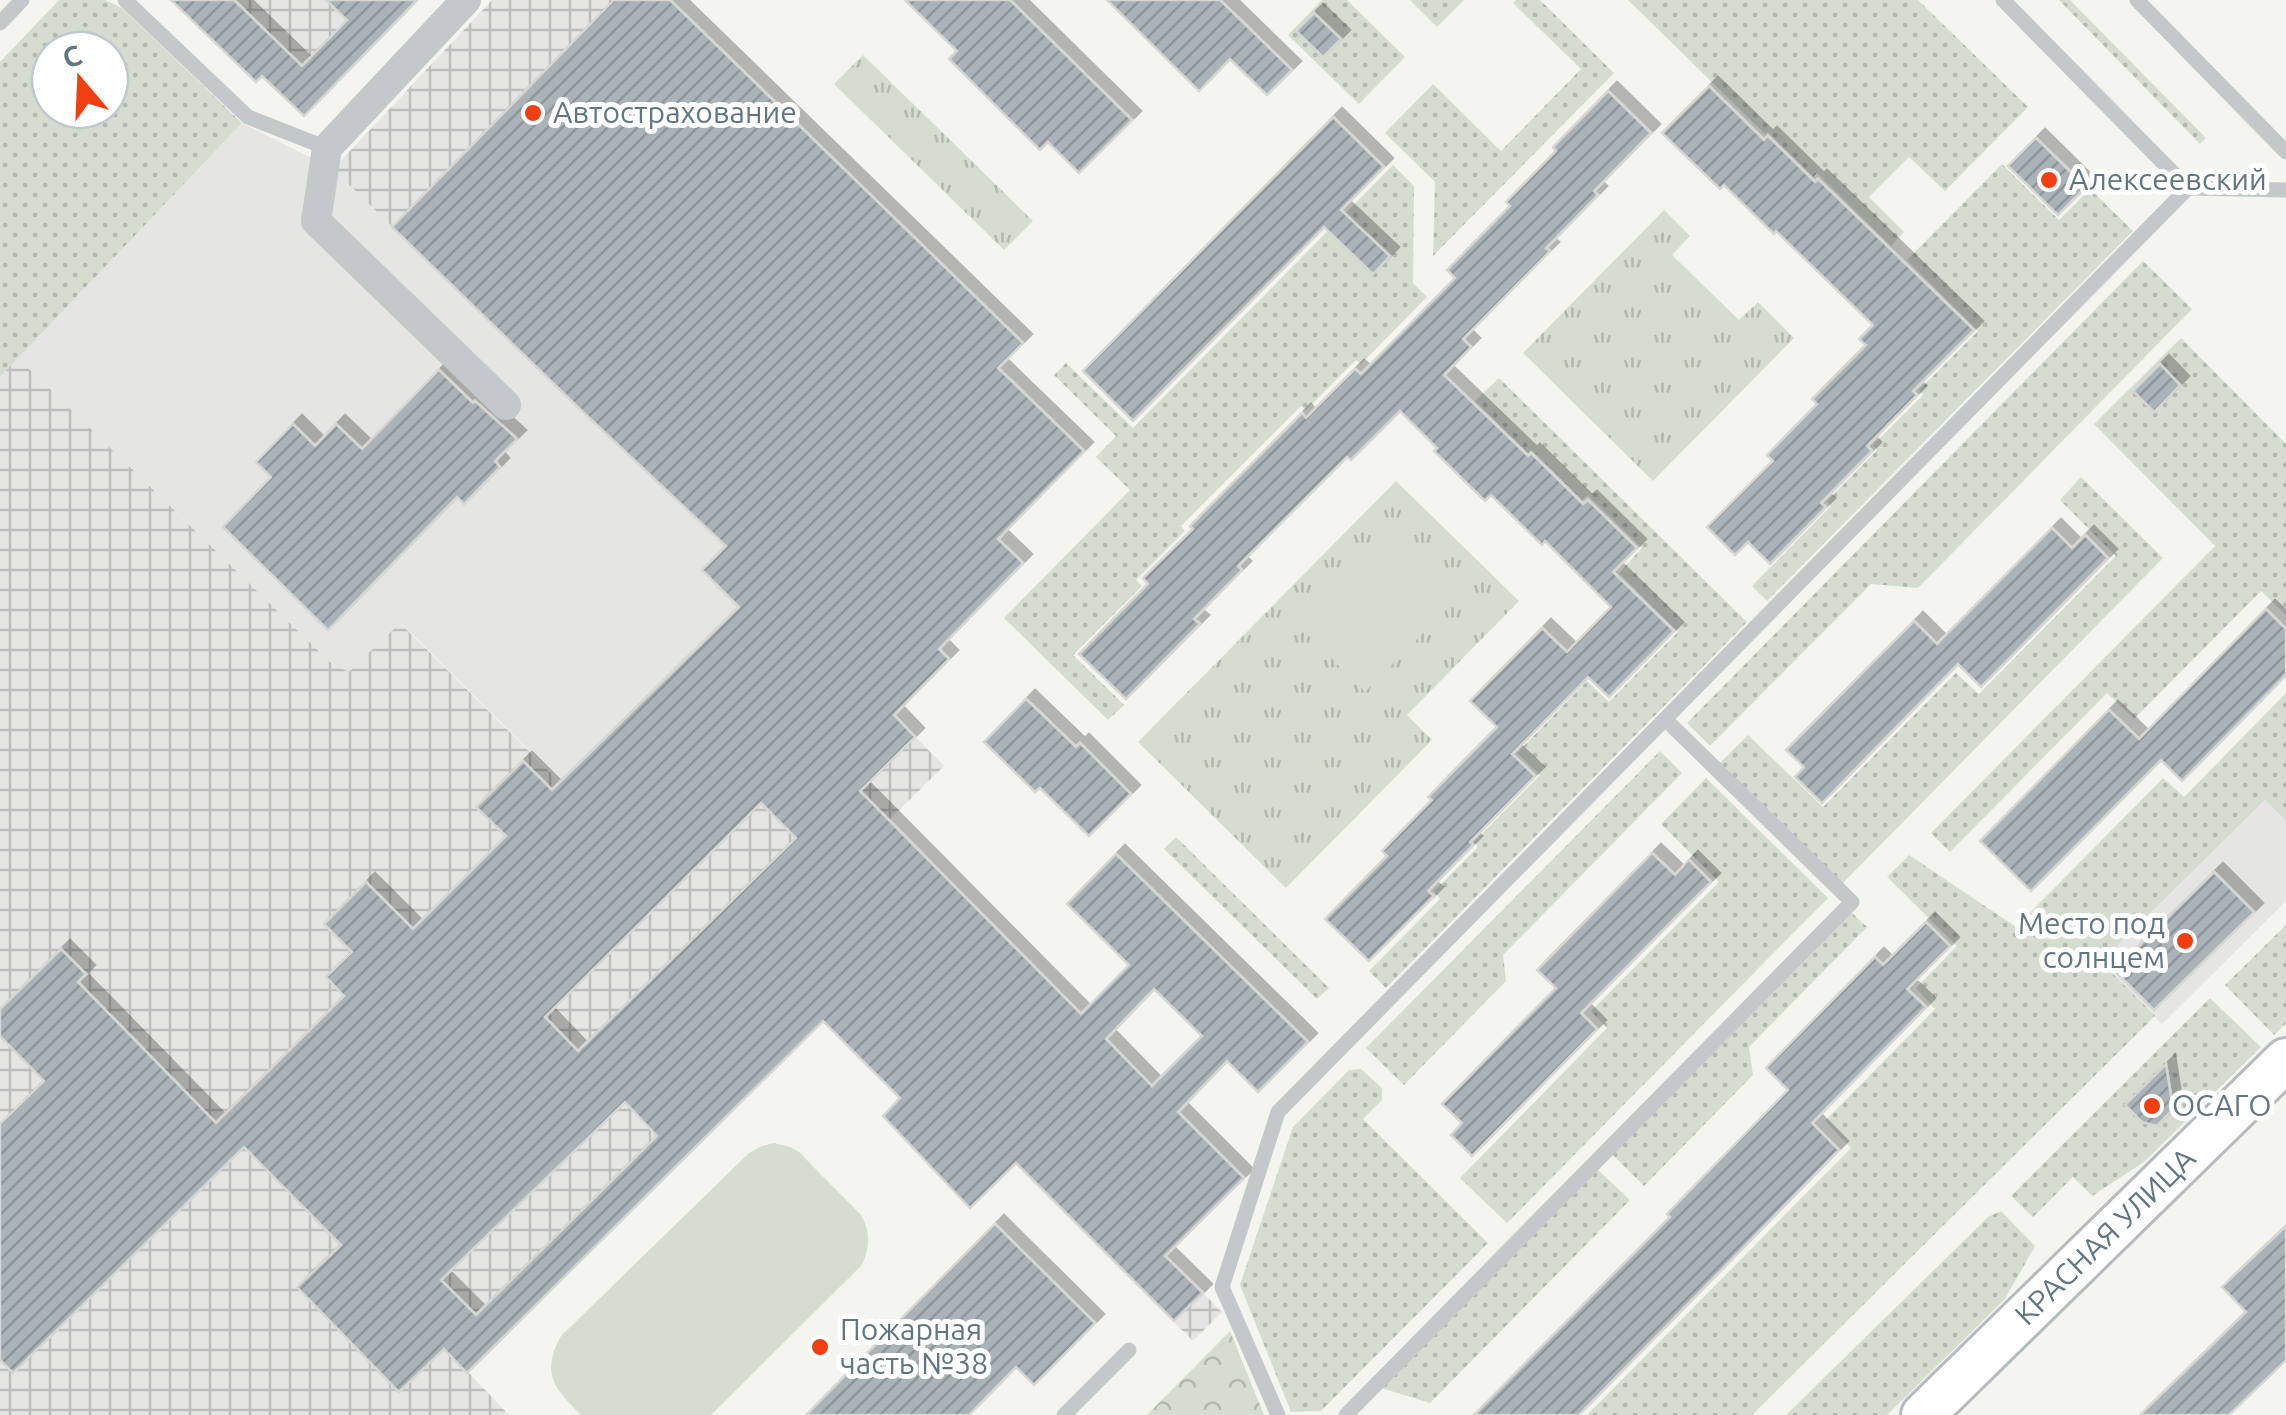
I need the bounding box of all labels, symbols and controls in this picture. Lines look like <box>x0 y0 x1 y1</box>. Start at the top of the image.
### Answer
north arrow <box>30 30 130 130</box>
text: С <box>58 38 85 73</box>
place label: Автострахование <box>553 95 797 129</box>
marker: Автострахование <box>522 102 544 124</box>
place label: Алексеевский <box>2069 162 2267 196</box>
marker: Алексеевский <box>2038 169 2060 191</box>
place label: Место под солнцем <box>2018 906 2165 974</box>
marker: Место под солнцем <box>2174 930 2196 952</box>
place label: ОСАГО <box>2172 1088 2271 1122</box>
marker: ОСАГО <box>2141 1095 2163 1117</box>
street label: КРАСНАЯ УЛИЦА <box>2008 1140 2202 1331</box>
place label: Пожарная часть №38 <box>840 1312 988 1380</box>
marker: Пожарная часть №38 <box>809 1336 831 1358</box>

